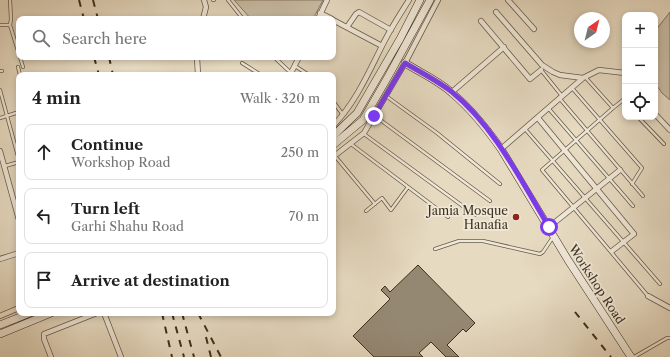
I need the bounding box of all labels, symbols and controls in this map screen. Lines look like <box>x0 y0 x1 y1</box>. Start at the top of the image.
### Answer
north arrow <box>574 12 610 48</box>
map controls <box>622 12 658 120</box>
button: + <box>622 12 658 48</box>
search box <box>16 16 336 60</box>
icon: search <box>30 27 52 49</box>
text: Search here <box>62 29 147 48</box>
button: − <box>622 48 658 84</box>
button: locate <box>622 84 658 120</box>
text: 4 min <box>32 88 81 108</box>
text: Walk · 320 m <box>240 90 320 106</box>
route end <box>365 107 383 125</box>
text: Continue <box>71 135 143 154</box>
icon: ahead <box>33 141 55 163</box>
text: 250 m <box>281 144 319 160</box>
text: Workshop Road <box>71 154 171 170</box>
text: Turn left <box>71 199 140 218</box>
place label: Jamia Mosque Hanafia <box>426 203 509 232</box>
icon: left <box>33 205 55 227</box>
text: 70 m <box>289 208 319 224</box>
marker: Jamia Mosque Hanafia <box>511 212 521 222</box>
text: Garhi Shahu Road <box>71 218 184 234</box>
route start <box>540 218 558 236</box>
street label: Workshop Road <box>565 241 629 327</box>
icon: arrive <box>33 269 55 291</box>
text: Arrive at destination <box>71 271 230 290</box>

